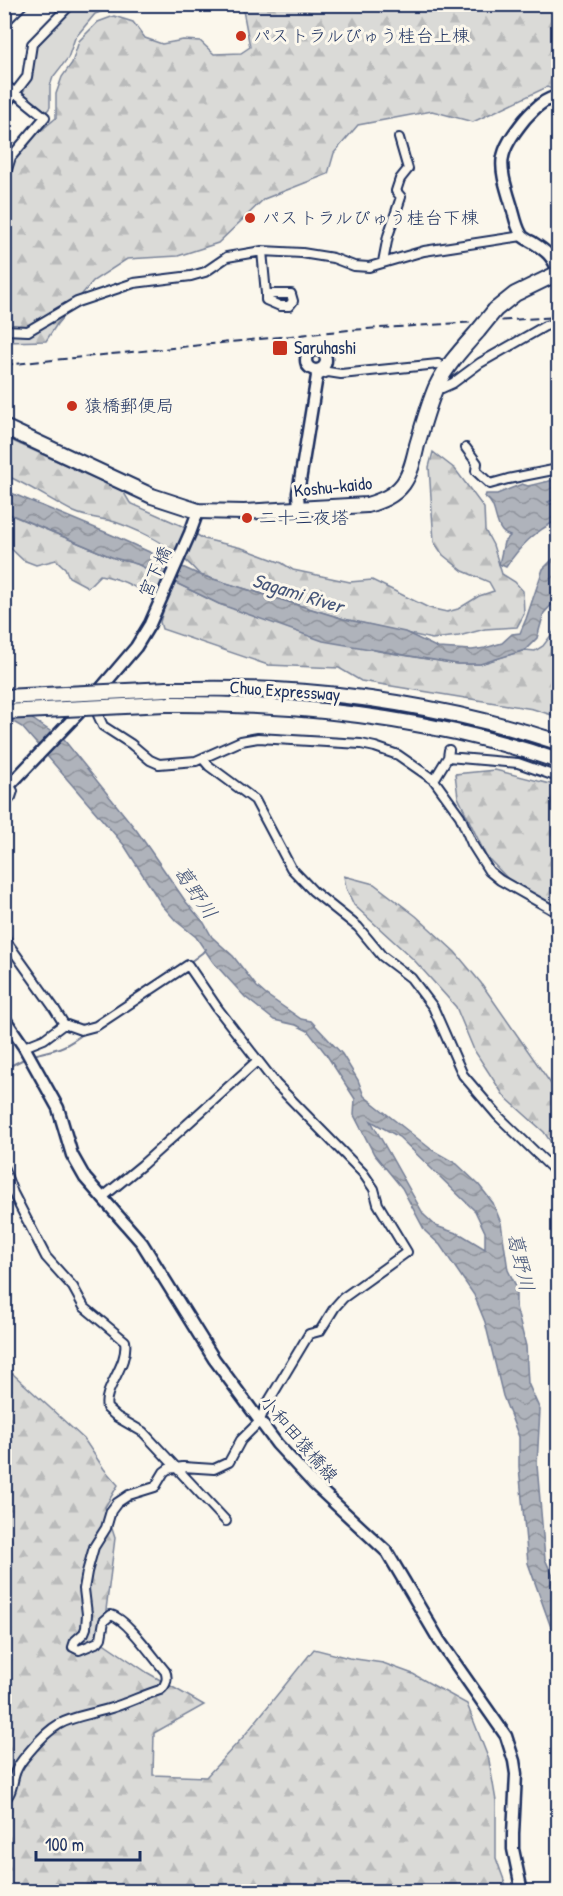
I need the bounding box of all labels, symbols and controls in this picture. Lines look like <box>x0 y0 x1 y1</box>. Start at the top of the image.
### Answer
place label: パストラルびゅう桂台上棟 <box>253 23 470 48</box>
marker: パストラルびゅう桂台上棟 <box>234 29 248 43</box>
place label: パストラルびゅう桂台下棟 <box>262 205 479 230</box>
marker: パストラルびゅう桂台下棟 <box>243 211 257 225</box>
place label: Saruhashi <box>294 335 357 360</box>
marker: Saruhashi <box>271 339 289 357</box>
place label: 猿橋郵便局 <box>84 393 174 418</box>
marker: 猿橋郵便局 <box>65 399 79 413</box>
street label: Koshu-kaido <box>293 470 373 503</box>
place label: 二十三夜塔 <box>259 505 349 530</box>
marker: 二十三夜塔 <box>240 511 254 525</box>
street label: 宮下橋 <box>132 542 177 602</box>
water label: Sagami River <box>249 566 349 621</box>
street label: Chuo Expressway <box>229 674 342 707</box>
water label: 葛野川 <box>168 859 224 924</box>
water label: 葛野川 <box>502 1230 541 1294</box>
street label: 小和田猿橋線 <box>255 1390 344 1488</box>
scale bar <box>36 1824 140 1862</box>
text: 100 m <box>45 1832 84 1857</box>

